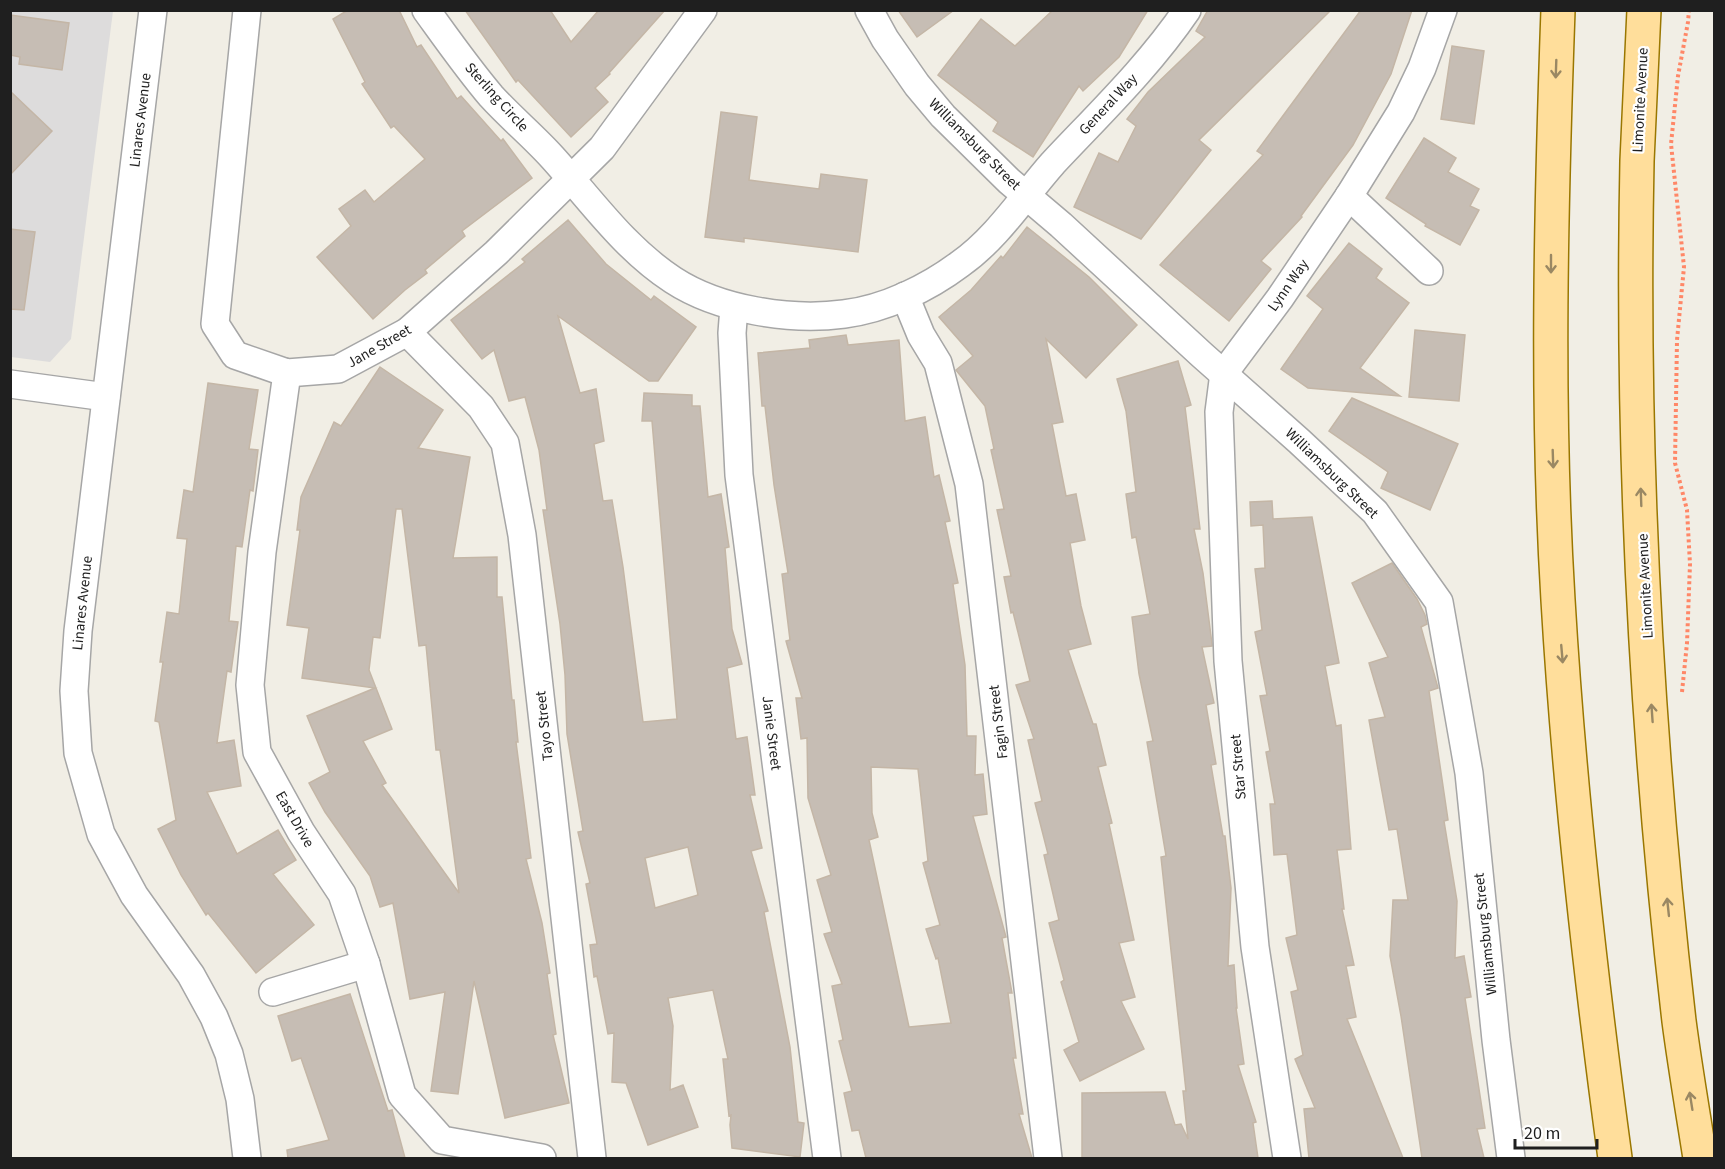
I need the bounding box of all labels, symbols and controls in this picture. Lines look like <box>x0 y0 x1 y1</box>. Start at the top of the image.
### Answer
street label: Limonite Avenue <box>1627 47 1654 153</box>
street label: Sterling Circle <box>460 58 533 137</box>
one-way arrow <box>1551 58 1562 78</box>
street label: General Way <box>1074 69 1143 140</box>
street label: Linares Avenue <box>124 72 157 168</box>
street label: Williamsburg Street <box>924 94 1025 195</box>
one-way arrow <box>1545 253 1557 273</box>
street label: Lynn Way <box>1263 255 1314 316</box>
street label: Jane Street <box>343 320 415 373</box>
street label: Williamsburg Street <box>1280 423 1383 524</box>
one-way arrow <box>1547 448 1558 468</box>
one-way arrow <box>1635 488 1646 508</box>
street label: Limonite Avenue <box>1632 533 1659 639</box>
street label: Linares Avenue <box>67 555 98 651</box>
one-way arrow <box>1557 643 1568 663</box>
street label: Fagin Street <box>984 684 1013 760</box>
street label: Tayo Street <box>530 690 559 762</box>
street label: Janie Street <box>757 695 786 771</box>
one-way arrow <box>1646 703 1657 723</box>
street label: Star Street <box>1225 733 1252 801</box>
street label: East Drive <box>270 787 319 851</box>
street label: Williamsburg Street <box>1469 872 1502 996</box>
one-way arrow <box>1662 898 1673 918</box>
one-way arrow <box>1686 1091 1697 1111</box>
scale bar <box>1515 1112 1598 1150</box>
text: 20 m <box>1524 1121 1560 1146</box>

